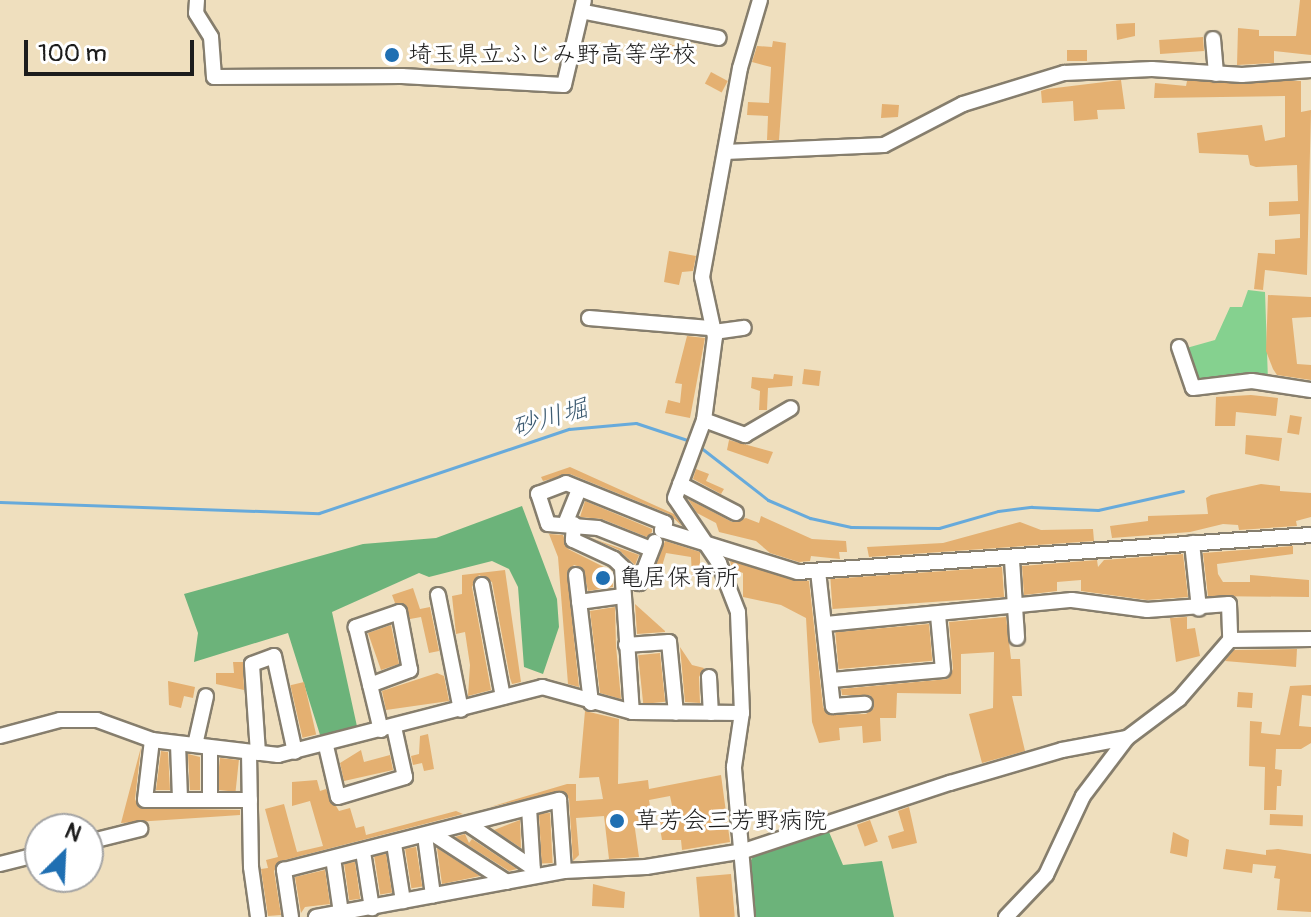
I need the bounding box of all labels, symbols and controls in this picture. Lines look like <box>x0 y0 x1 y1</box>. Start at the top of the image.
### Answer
scale bar <box>28 24 198 74</box>
text: 100 m <box>38 39 107 68</box>
place label: 埼玉県立ふじみ野高等学校 <box>408 41 696 69</box>
marker: 埼玉県立ふじみ野高等学校 <box>383 46 401 64</box>
water label: 砂川堀 <box>508 393 592 445</box>
place label: 亀居保育所 <box>619 564 739 592</box>
marker: 亀居保育所 <box>594 569 612 587</box>
place label: 草芳会三芳野病院 <box>635 807 827 835</box>
marker: 草芳会三芳野病院 <box>606 810 628 832</box>
north arrow <box>24 813 104 893</box>
text: N <box>60 817 85 849</box>

